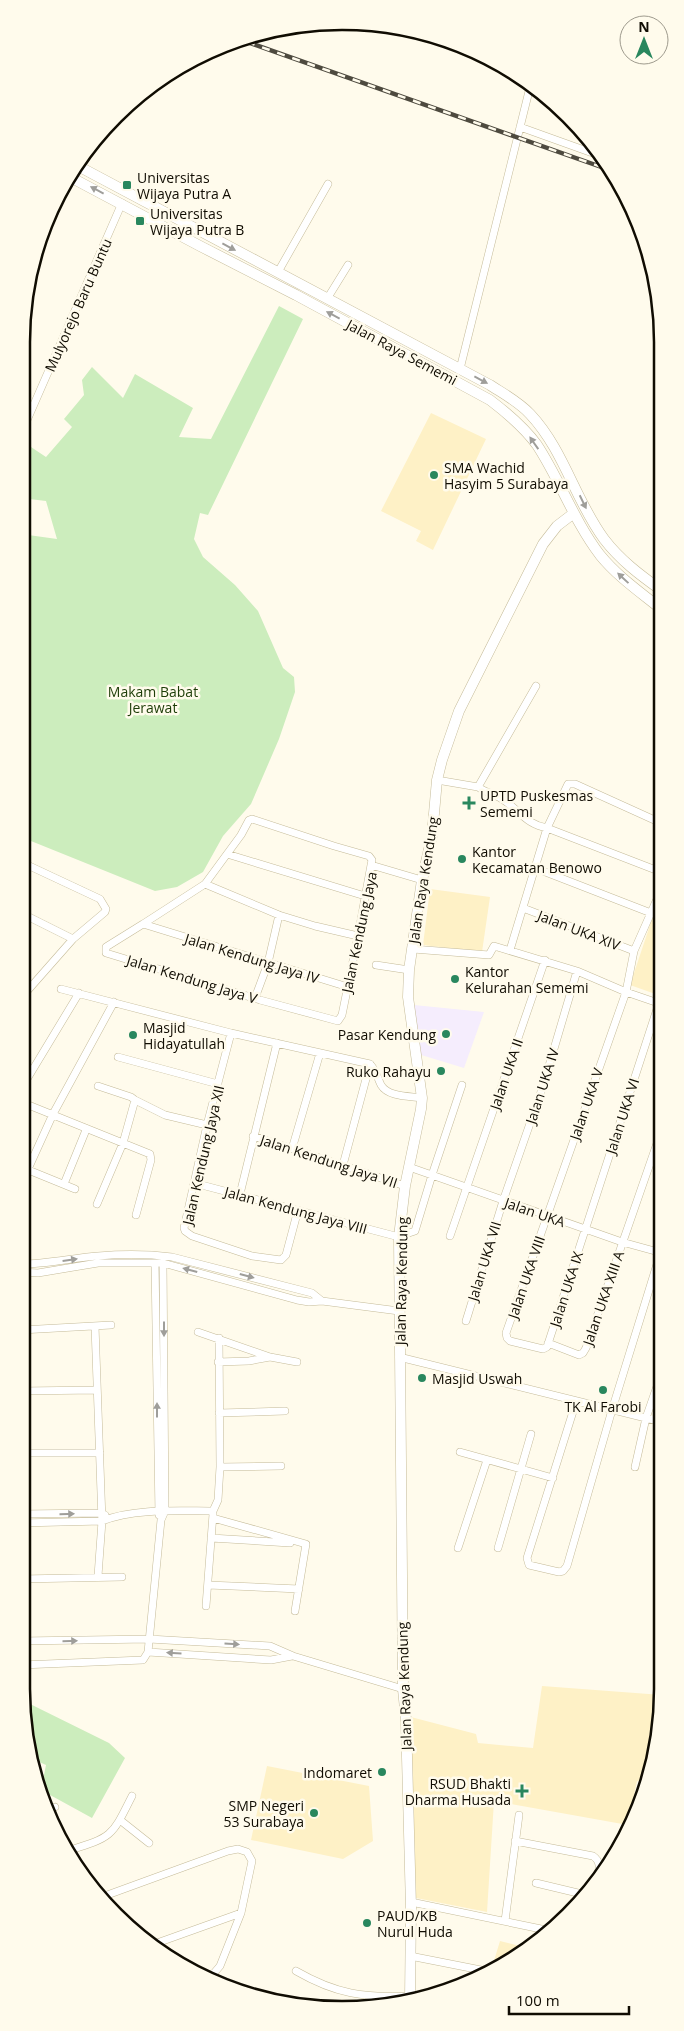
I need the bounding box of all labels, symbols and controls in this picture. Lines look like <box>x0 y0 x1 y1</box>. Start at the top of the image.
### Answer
north arrow <box>619 15 669 65</box>
text: N <box>638 17 650 36</box>
place label: Universitas Wijaya Putra A <box>137 168 231 203</box>
marker: Universitas Wijaya Putra A <box>121 179 133 191</box>
one-way arrow <box>89 186 104 194</box>
place label: Universitas Wijaya Putra B <box>150 204 244 239</box>
marker: Universitas Wijaya Putra B <box>134 215 146 227</box>
street label: Mulyorejo Baru Buntu <box>40 235 116 375</box>
one-way arrow <box>222 243 236 251</box>
one-way arrow <box>326 311 340 319</box>
street label: Jalan Raya Sememi <box>342 314 461 389</box>
one-way arrow <box>474 376 488 384</box>
one-way arrow <box>529 436 539 450</box>
place label: SMA Wachid Hasyim 5 Surabaya <box>444 458 568 493</box>
marker: SMA Wachid Hasyim 5 Surabaya <box>428 469 440 481</box>
one-way arrow <box>579 494 587 509</box>
one-way arrow <box>617 572 629 584</box>
park label: Makam Babat Jerawat <box>108 682 198 717</box>
place label: UPTD Puskesmas Sememi <box>480 786 593 821</box>
marker: UPTD Puskesmas Sememi <box>462 796 476 810</box>
street label: Jalan Raya Kendung <box>403 815 442 947</box>
place label: Kantor Kecamatan Benowo <box>472 842 602 877</box>
marker: Kantor Kecamatan Benowo <box>456 853 468 865</box>
street label: Jalan Kendung Jaya <box>336 870 381 996</box>
street label: Jalan UKA XIV <box>533 905 623 955</box>
street label: Jalan Kendung Jaya IV <box>181 928 322 988</box>
street label: Jalan Kendung Jaya V <box>123 950 260 1008</box>
place label: Kantor Kelurahan Sememi <box>465 962 589 997</box>
marker: Kantor Kelurahan Sememi <box>449 973 461 985</box>
place label: Masjid Hidayatullah <box>143 1018 225 1053</box>
place label: Pasar Kendung <box>338 1025 436 1044</box>
marker: Pasar Kendung <box>440 1028 452 1040</box>
marker: Masjid Hidayatullah <box>127 1029 139 1041</box>
street label: Jalan UKA II <box>484 1036 527 1114</box>
street label: Jalan UKA IV <box>520 1045 563 1128</box>
place label: Ruko Rahayu <box>346 1062 431 1081</box>
marker: Ruko Rahayu <box>435 1065 447 1077</box>
street label: Jalan UKA V <box>564 1065 607 1144</box>
street label: Jalan UKA VI <box>600 1076 643 1158</box>
street label: Jalan Kendung Jaya XII <box>177 1083 228 1229</box>
street label: Jalan Kendung Jaya VII <box>256 1129 400 1192</box>
street label: Jalan Kendung Jaya VIII <box>221 1181 370 1238</box>
street label: Jalan UKA <box>500 1192 568 1231</box>
street label: Jalan Raya Kendung <box>390 1216 412 1347</box>
street label: Jalan UKA VII <box>462 1219 505 1305</box>
street label: Jalan UKA VIII <box>502 1233 549 1323</box>
street label: Jalan UKA IX <box>544 1248 587 1331</box>
street label: Jalan UKA XIII A <box>577 1248 628 1350</box>
one-way arrow <box>62 1256 78 1264</box>
one-way arrow <box>183 1266 198 1274</box>
one-way arrow <box>239 1272 254 1280</box>
one-way arrow <box>160 1322 168 1338</box>
place label: Masjid Uswah <box>432 1369 522 1388</box>
marker: Masjid Uswah <box>416 1372 428 1384</box>
marker: TK Al Farobi <box>597 1384 609 1396</box>
place label: TK Al Farobi <box>564 1397 642 1416</box>
one-way arrow <box>153 1402 161 1418</box>
one-way arrow <box>59 1510 75 1518</box>
street label: Jalan Raya Kendung <box>392 1621 416 1752</box>
one-way arrow <box>62 1636 78 1644</box>
one-way arrow <box>225 1640 241 1648</box>
one-way arrow <box>166 1649 182 1657</box>
place label: Indomaret <box>303 1763 372 1782</box>
marker: Indomaret <box>376 1766 388 1778</box>
place label: RSUD Bhakti Dharma Husada <box>405 1774 511 1809</box>
marker: RSUD Bhakti Dharma Husada <box>515 1784 529 1798</box>
place label: SMP Negeri 53 Surabaya <box>223 1796 304 1831</box>
marker: SMP Negeri 53 Surabaya <box>308 1807 320 1819</box>
place label: PAUD/KB Nurul Huda <box>377 1906 453 1941</box>
marker: PAUD/KB Nurul Huda <box>361 1917 373 1929</box>
scale bar <box>509 1984 629 2016</box>
text: 100 m <box>516 1990 560 2010</box>

